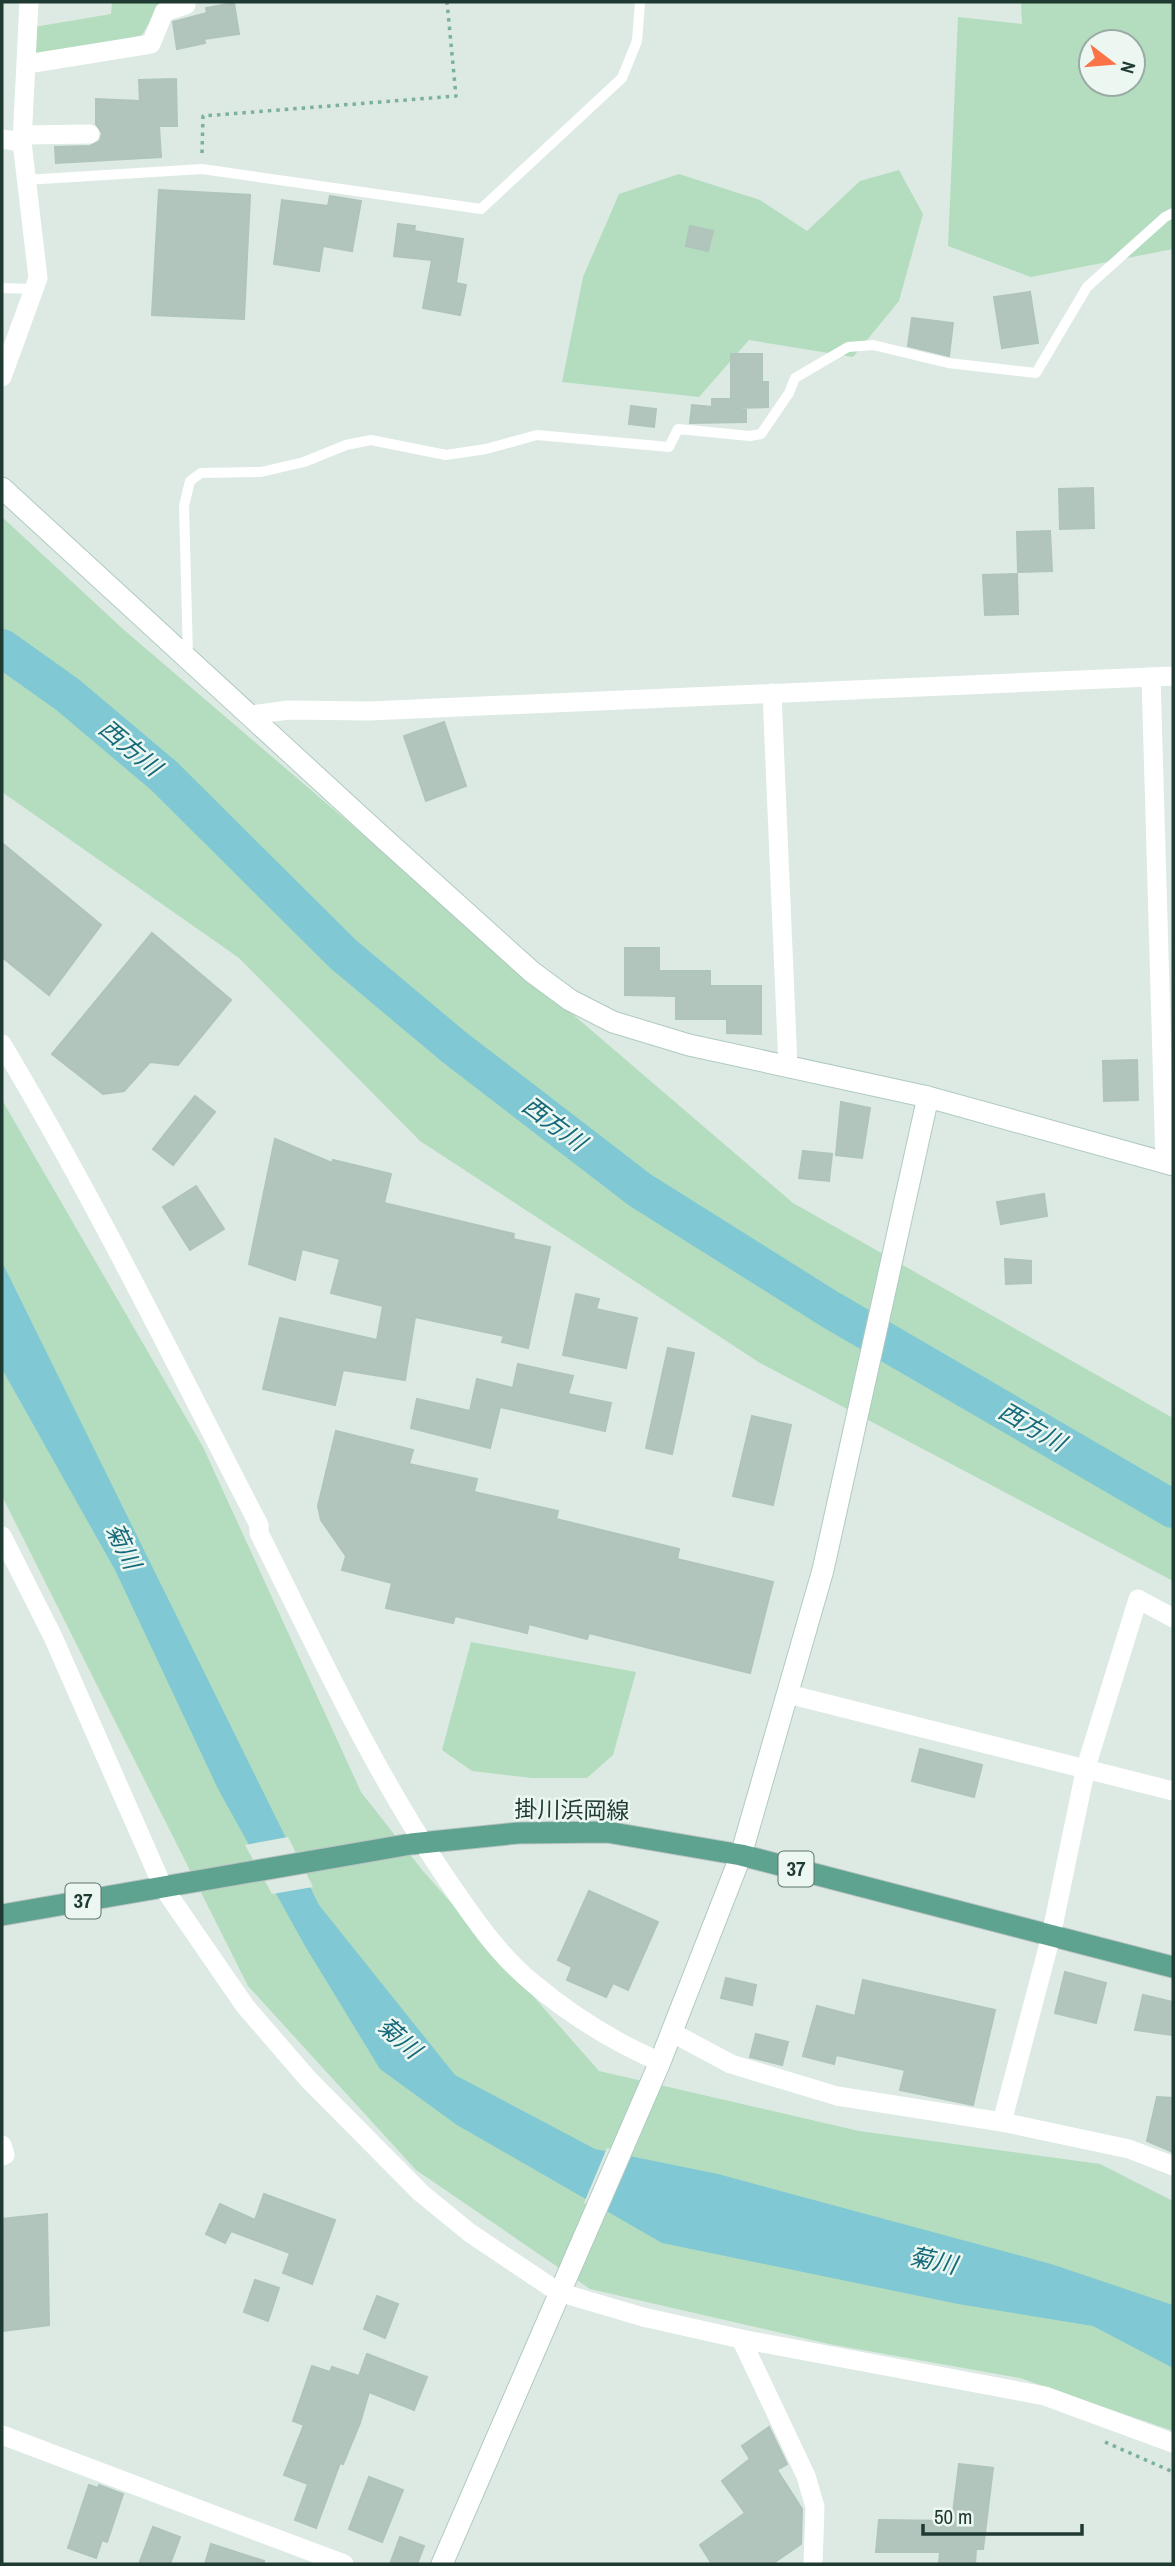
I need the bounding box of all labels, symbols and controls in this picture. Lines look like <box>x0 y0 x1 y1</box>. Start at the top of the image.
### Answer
north arrow <box>1077 28 1147 98</box>
text: N <box>1114 59 1142 77</box>
water label: 西方川 <box>93 712 171 785</box>
water label: 西方川 <box>516 1089 595 1159</box>
water label: 西方川 <box>993 1394 1074 1459</box>
water label: 菊川 <box>99 1517 150 1577</box>
street label: 掛川浜岡線 <box>514 1793 630 1826</box>
road number: 37 <box>778 1852 814 1886</box>
road number: 37 <box>66 1884 100 1918</box>
water label: 菊川 <box>371 2009 431 2067</box>
water label: 菊川 <box>906 2239 963 2281</box>
scale bar <box>923 2492 1082 2536</box>
text: 50 m <box>934 2502 972 2531</box>

